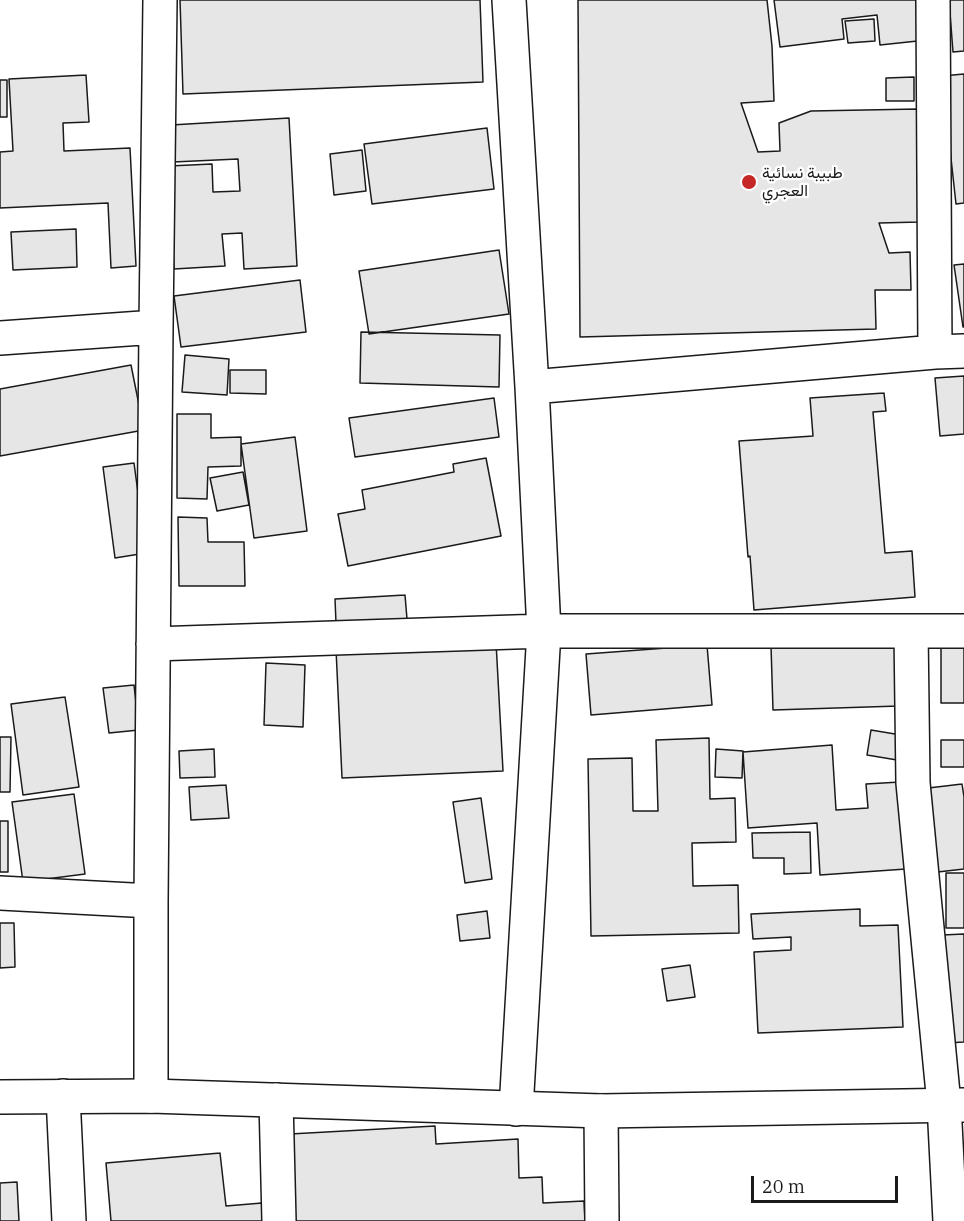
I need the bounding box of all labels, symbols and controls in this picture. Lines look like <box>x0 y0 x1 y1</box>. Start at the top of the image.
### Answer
place label: طبيبة نسائية العجري <box>762 163 843 201</box>
marker: طبيبة نسائية العجري <box>740 173 758 191</box>
scale bar <box>754 1164 901 1202</box>
text: 20 m <box>762 1175 805 1198</box>

